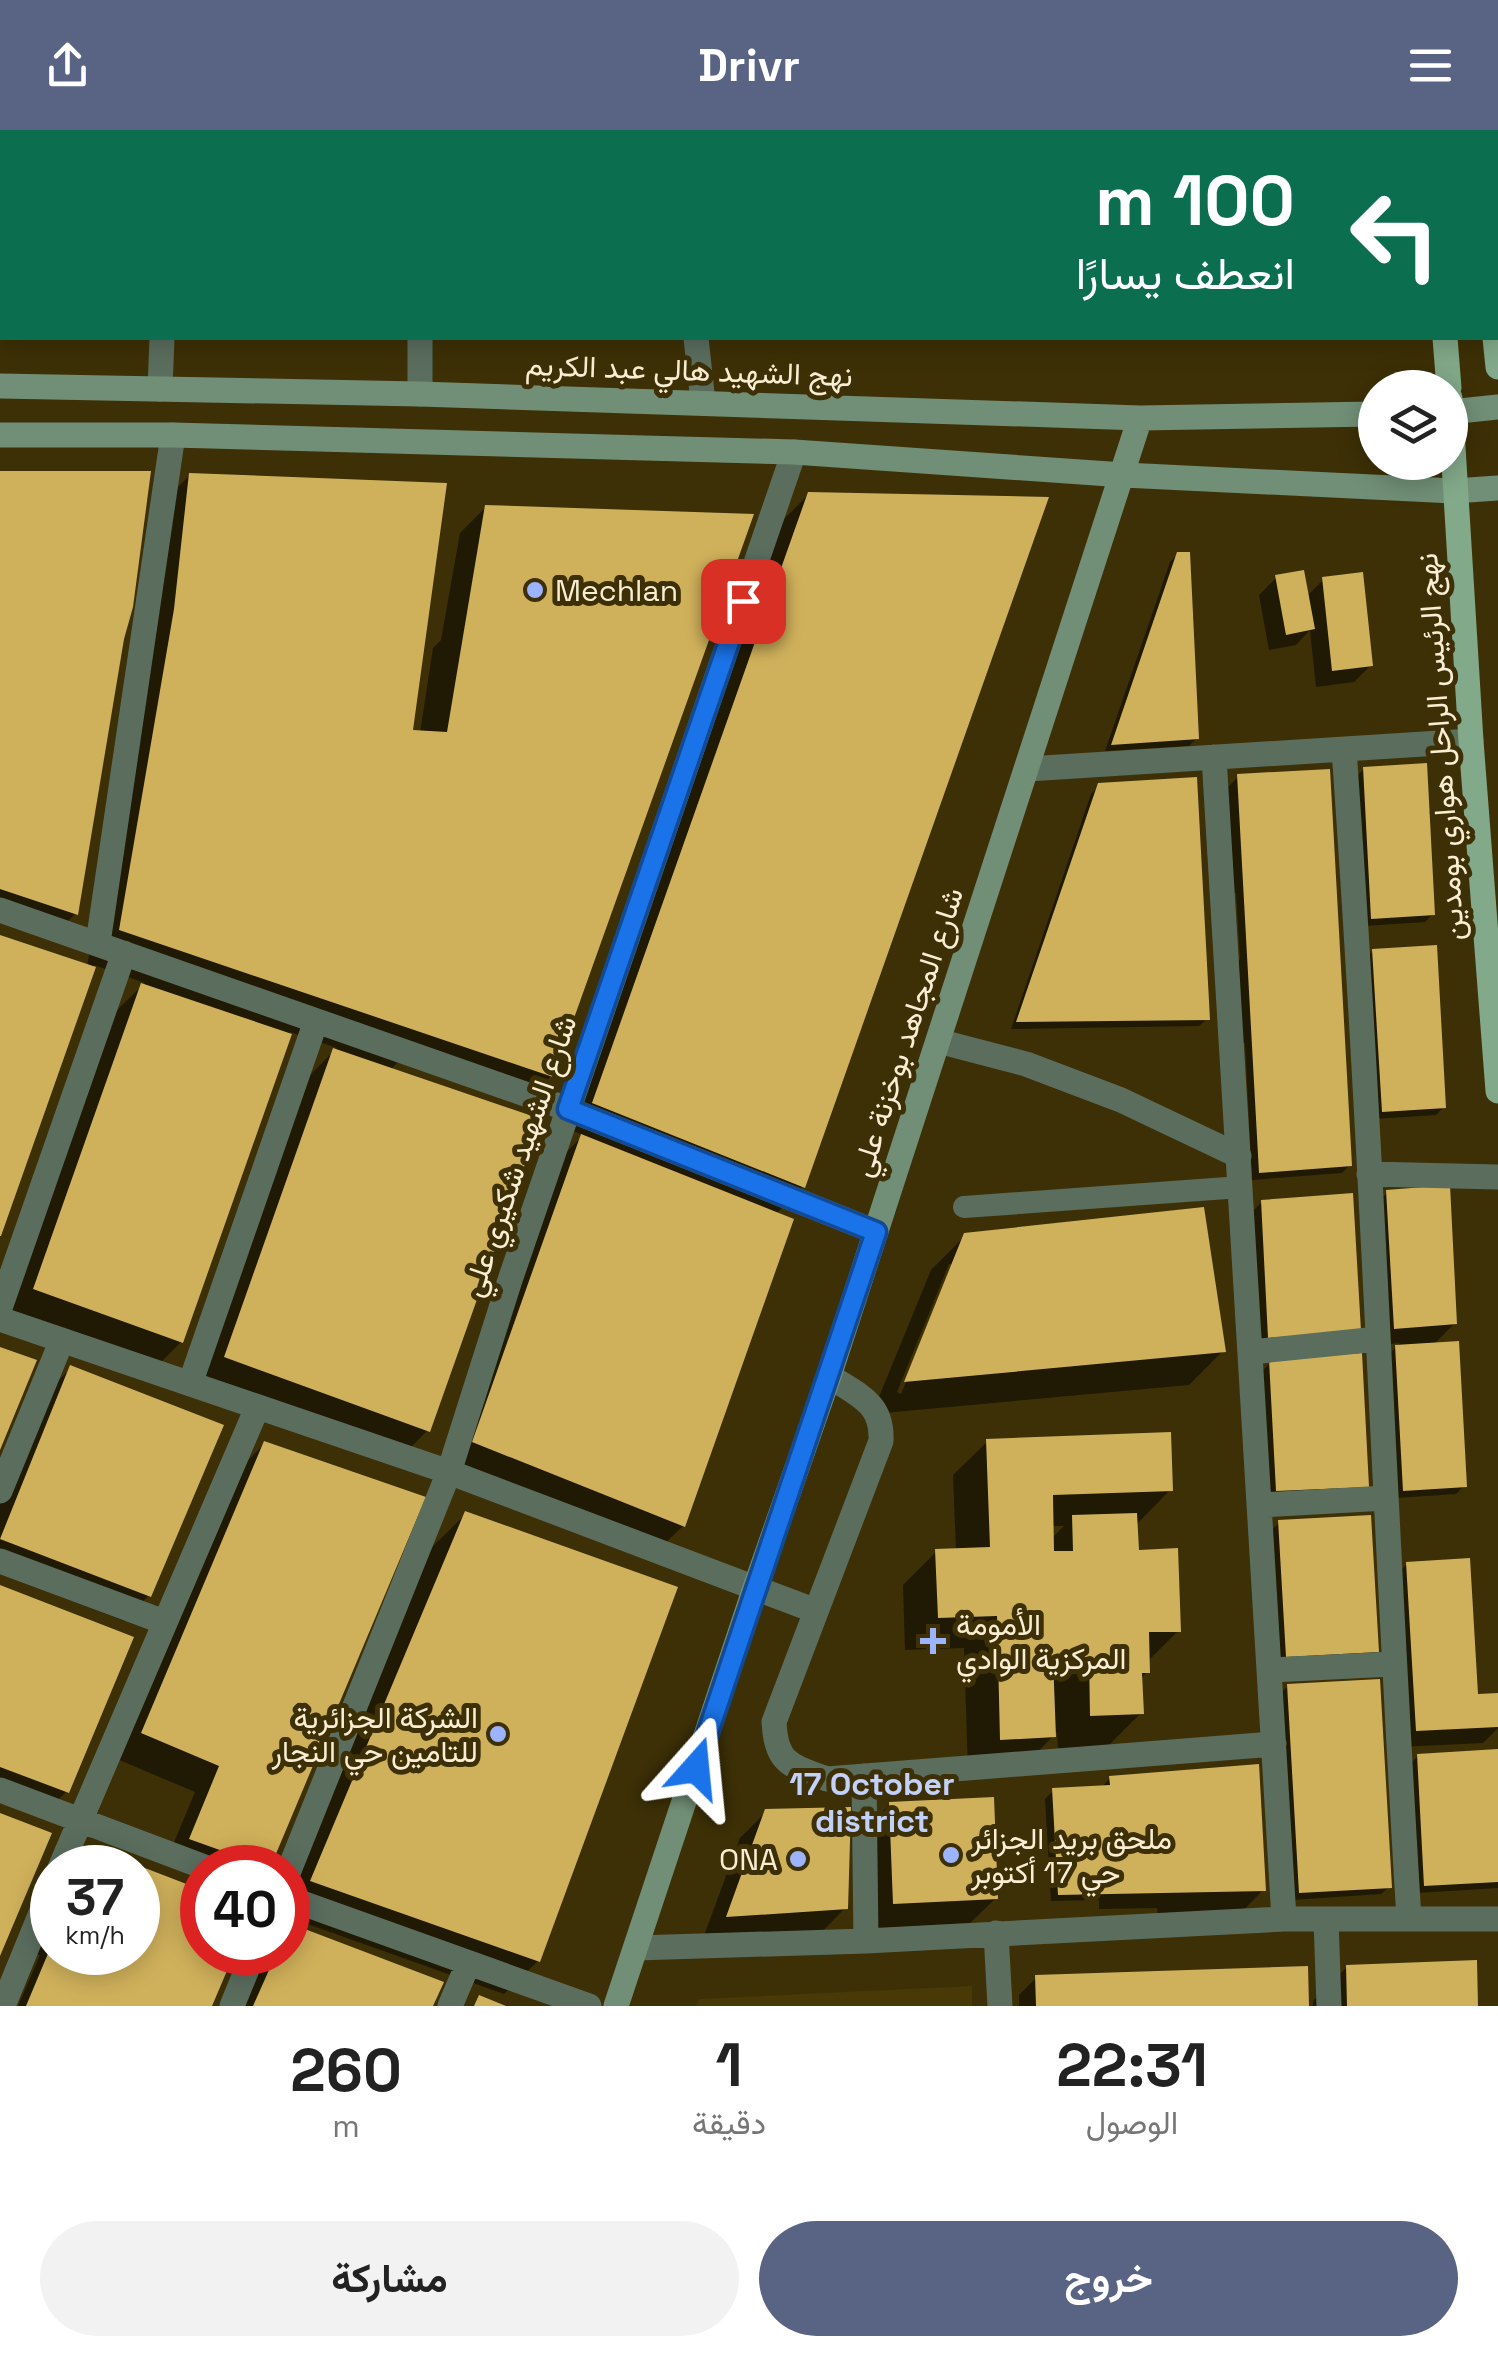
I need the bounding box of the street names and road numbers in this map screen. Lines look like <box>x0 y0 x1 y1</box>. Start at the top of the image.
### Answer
street label: نهج الشهيد هالي عبد الكريم <box>525 345 853 400</box>
street label: نهج الرئيس الراحل هواري بومدين <box>1407 552 1478 942</box>
street label: شارع المجاهد بوخزنة علي <box>842 882 977 1183</box>
street label: شارع الشهيد شكيري علي <box>453 1010 590 1303</box>

